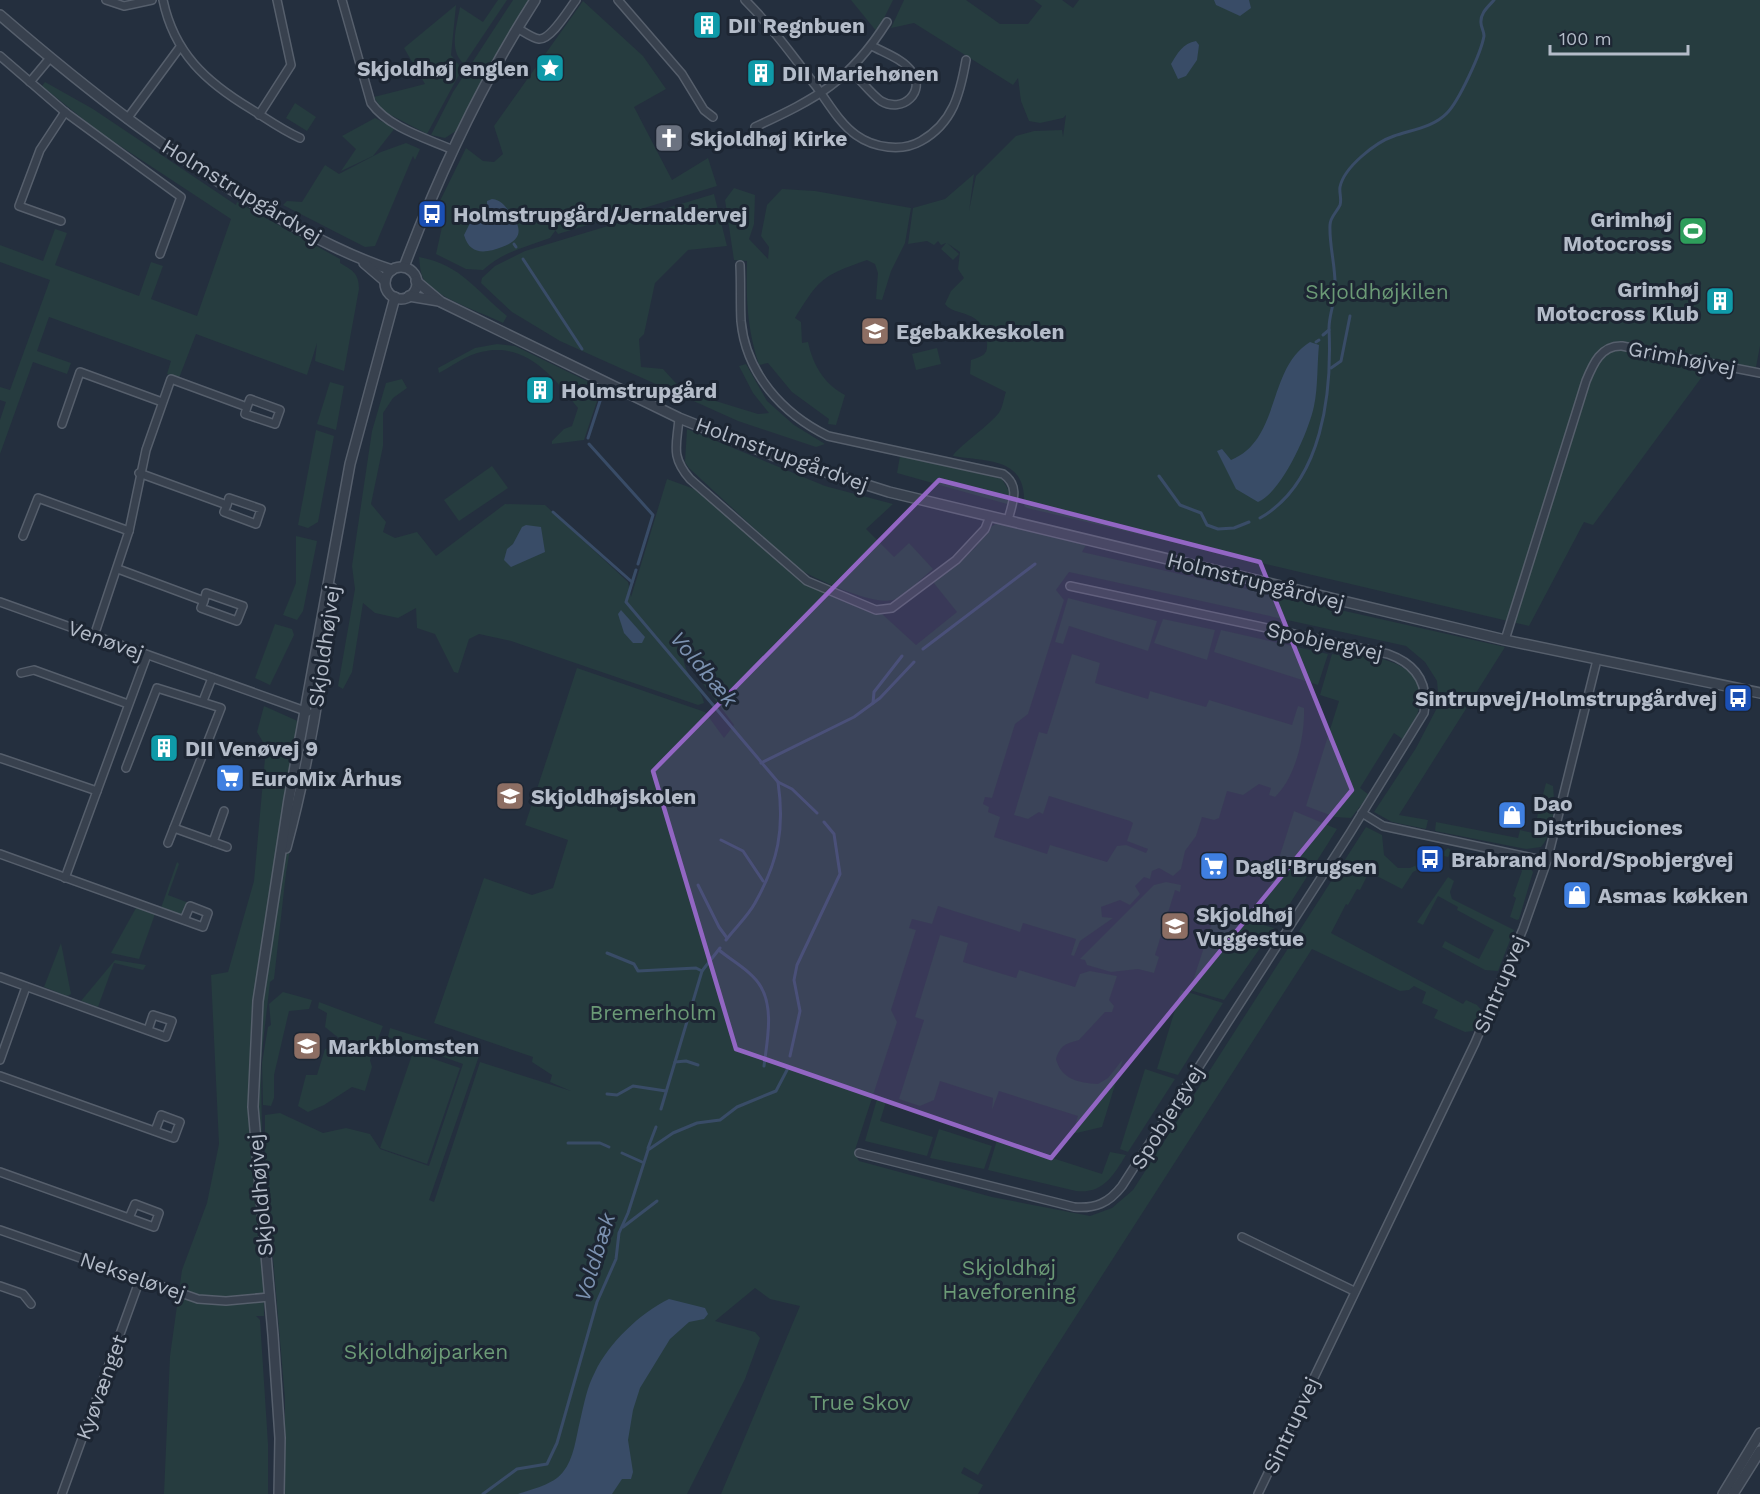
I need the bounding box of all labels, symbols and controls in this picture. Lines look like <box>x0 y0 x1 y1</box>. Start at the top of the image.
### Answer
building icon: DII Regnbuen <box>691 9 723 41</box>
place label: DII Regnbuen <box>728 13 865 38</box>
scale bar <box>1550 18 1688 56</box>
text: 100 m <box>1559 28 1612 49</box>
place icon: Skjoldhøj englen <box>534 52 566 84</box>
place label: Skjoldhøj englen <box>357 56 529 81</box>
building icon: DII Mariehønen <box>745 57 777 89</box>
place label: DII Mariehønen <box>782 61 939 86</box>
church icon: Skjoldhøj Kirke <box>653 122 685 154</box>
place label: Skjoldhøj Kirke <box>690 126 847 151</box>
street label: Holmstrupgårdvej <box>158 133 326 249</box>
bus stop icon: Holmstrupgård/Jernaldervej <box>416 198 448 230</box>
place label: Holmstrupgård/Jernaldervej <box>453 202 747 227</box>
place label: Grimhøj Motocross <box>1563 207 1672 256</box>
sports icon: Grimhøj Motocross <box>1677 215 1709 247</box>
place label: Grimhøj Motocross Klub <box>1536 277 1699 326</box>
park label: Skjoldhøjkilen <box>1305 279 1449 304</box>
building icon: Grimhøj Motocross Klub <box>1704 285 1736 317</box>
school or university icon: Egebakkeskolen <box>859 315 891 347</box>
place label: Egebakkeskolen <box>896 319 1064 344</box>
street label: Grimhøjvej <box>1626 335 1738 381</box>
building icon: Holmstrupgård <box>524 374 556 406</box>
place label: Holmstrupgård <box>561 378 717 403</box>
street label: Holmstrupgårdvej <box>692 411 872 497</box>
street label: Holmstrupgårdvej <box>1165 547 1347 615</box>
street label: Skjoldhøjvej <box>303 583 345 709</box>
street label: Venøvej <box>65 615 147 665</box>
street label: Spobjergvej <box>1265 617 1385 665</box>
water label: Voldbæk <box>665 626 743 713</box>
bus stop icon: Sintrupvej/Holmstrupgårdvej <box>1722 682 1754 714</box>
place label: Sintrupvej/Holmstrupgårdvej <box>1415 686 1717 711</box>
building icon: DII Venøvej 9 <box>148 732 180 764</box>
place label: DII Venøvej 9 <box>185 736 318 761</box>
supermarket icon: EuroMix Århus <box>214 762 246 794</box>
place label: EuroMix Århus <box>251 766 402 791</box>
school or university icon: Skjoldhøjskolen <box>494 780 526 812</box>
place label: Skjoldhøjskolen <box>531 784 696 809</box>
place label: Dao Distribuciones <box>1533 791 1683 840</box>
shop icon: Dao Distribuciones <box>1496 799 1528 831</box>
bus stop icon: Brabrand Nord/Spobjergvej <box>1414 843 1446 875</box>
place label: Brabrand Nord/Spobjergvej <box>1451 847 1733 872</box>
supermarket icon: Dagli'Brugsen <box>1198 850 1230 882</box>
place label: Dagli'Brugsen <box>1235 854 1377 879</box>
shop icon: Asmas køkken <box>1561 879 1593 911</box>
place label: Asmas køkken <box>1598 883 1748 908</box>
place label: Skjoldhøj Vuggestue <box>1196 902 1304 951</box>
school or university icon: Skjoldhøj Vuggestue <box>1159 910 1191 942</box>
street label: Sintrupvej <box>1468 931 1532 1037</box>
park label: Bremerholm <box>590 1000 716 1025</box>
school or university icon: Markblomsten <box>291 1030 323 1062</box>
place label: Markblomsten <box>328 1034 479 1059</box>
street label: Spobjergvej <box>1125 1060 1209 1174</box>
street label: Skjoldhøjvej <box>242 1133 278 1257</box>
water label: Voldbæk <box>570 1209 621 1304</box>
street label: Nekseløvej <box>77 1246 189 1306</box>
park label: Skjoldhøj Haveforening <box>942 1255 1077 1304</box>
street label: Kyøvænget <box>70 1331 132 1443</box>
park label: Skjoldhøjparken <box>344 1339 508 1364</box>
street label: Sintrupvej <box>1258 1373 1324 1477</box>
park label: True Skov <box>810 1390 910 1415</box>

